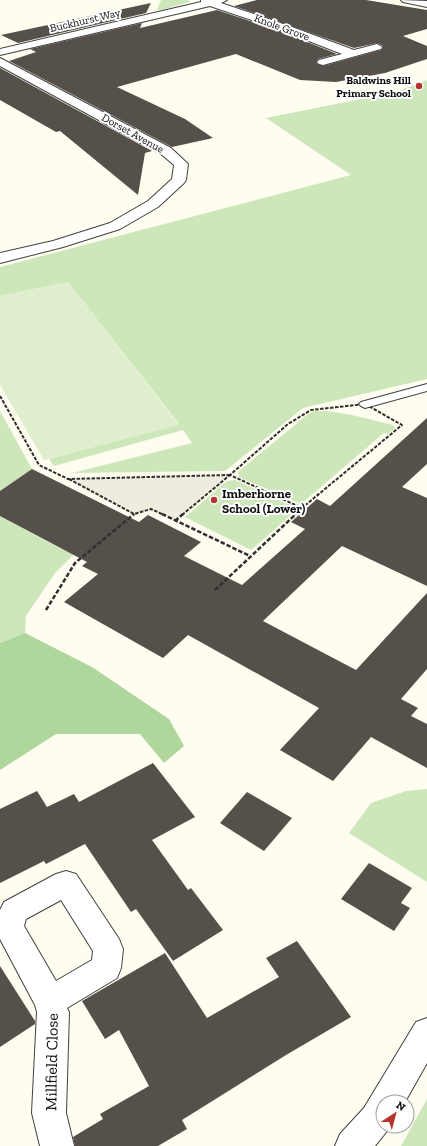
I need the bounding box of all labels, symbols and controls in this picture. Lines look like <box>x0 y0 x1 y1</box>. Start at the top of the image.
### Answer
street label: Buckhurst Way <box>49 6 122 35</box>
street label: Knole Grove <box>252 11 311 43</box>
place label: Baldwins Hill Primary School <box>336 74 411 100</box>
marker: Baldwins Hill Primary School <box>414 81 424 91</box>
street label: Dorset Avenue <box>99 111 166 156</box>
place label: Imberhorne School (Lower) <box>222 486 305 516</box>
marker: Imberhorne School (Lower) <box>209 495 219 505</box>
street label: Millfield Close <box>41 1013 62 1111</box>
north arrow <box>375 1094 415 1134</box>
text: N <box>393 1099 408 1114</box>

